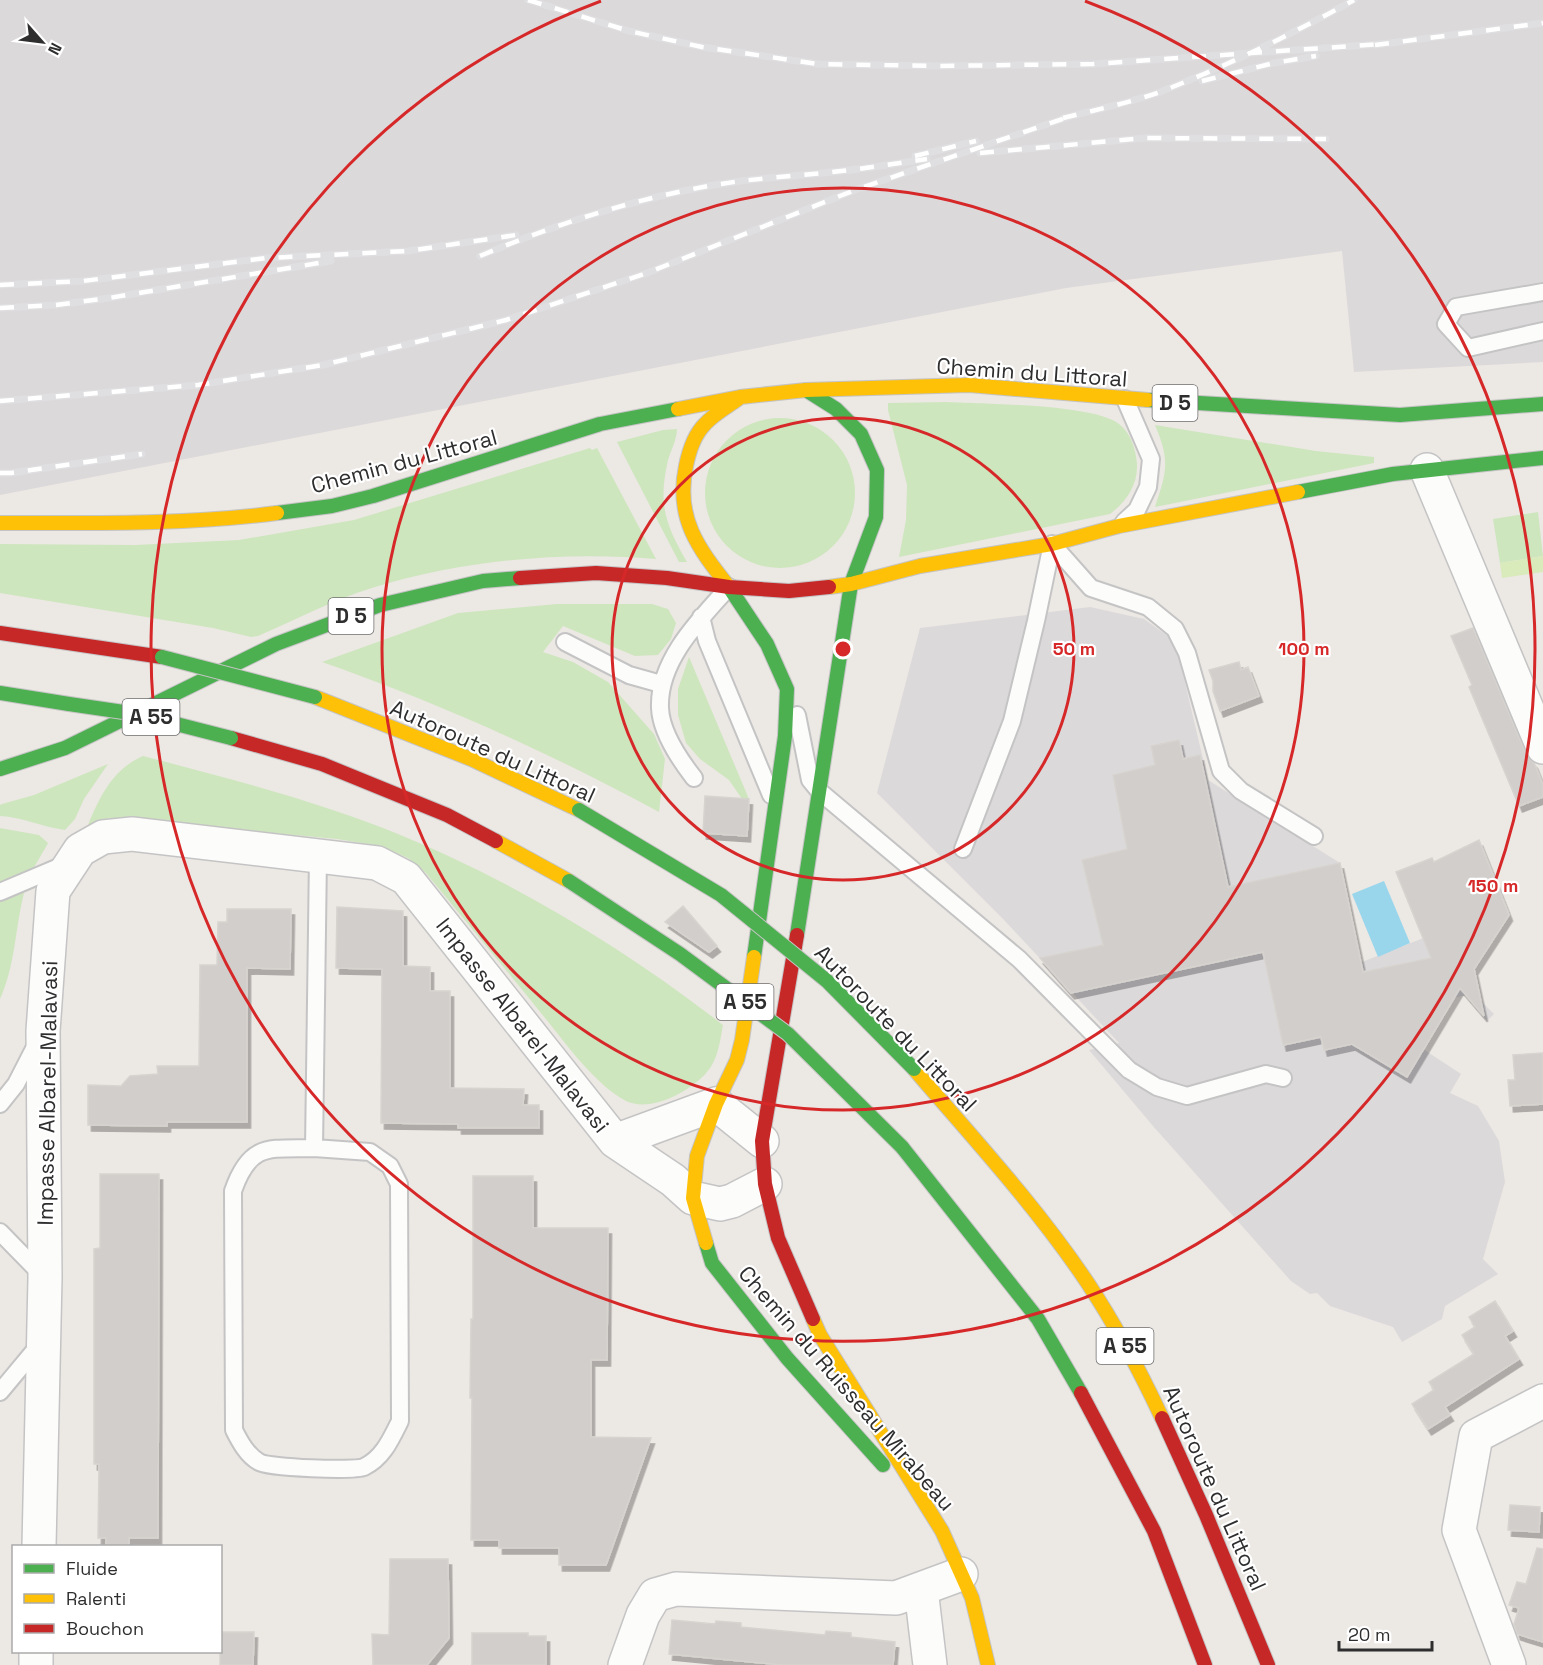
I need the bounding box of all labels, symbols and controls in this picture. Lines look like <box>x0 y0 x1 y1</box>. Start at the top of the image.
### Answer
north arrow <box>12 12 72 72</box>
text: N <box>43 39 67 58</box>
street label: Chemin du Littoral <box>935 351 1129 393</box>
road number: D 5 <box>1152 385 1198 421</box>
street label: Chemin du Littoral <box>308 423 500 499</box>
road number: D 5 <box>328 598 374 634</box>
text: 50 m <box>1053 637 1095 660</box>
text: 100 m <box>1278 637 1330 660</box>
centre of rings <box>833 639 853 659</box>
street label: Autoroute du Littoral <box>386 693 600 809</box>
road number: A 55 <box>122 699 180 735</box>
text: 150 m <box>1468 874 1518 897</box>
street label: Impasse Albarel-Malavasi <box>430 912 616 1138</box>
street label: Autoroute du Littoral <box>809 939 983 1117</box>
street label: Impasse Albarel-Malavasi <box>31 960 63 1226</box>
road number: A 55 <box>716 984 774 1020</box>
street label: Chemin du Ruisseau Mirabeau <box>733 1260 961 1516</box>
road number: A 55 <box>1096 1328 1154 1364</box>
street label: Autoroute du Littoral <box>1157 1381 1273 1595</box>
legend <box>12 1545 222 1653</box>
text: Fluide <box>66 1557 118 1580</box>
text: Ralenti <box>66 1587 126 1610</box>
scale bar <box>1339 1614 1432 1652</box>
text: Bouchon <box>66 1617 144 1640</box>
text: 20 m <box>1348 1623 1391 1646</box>

